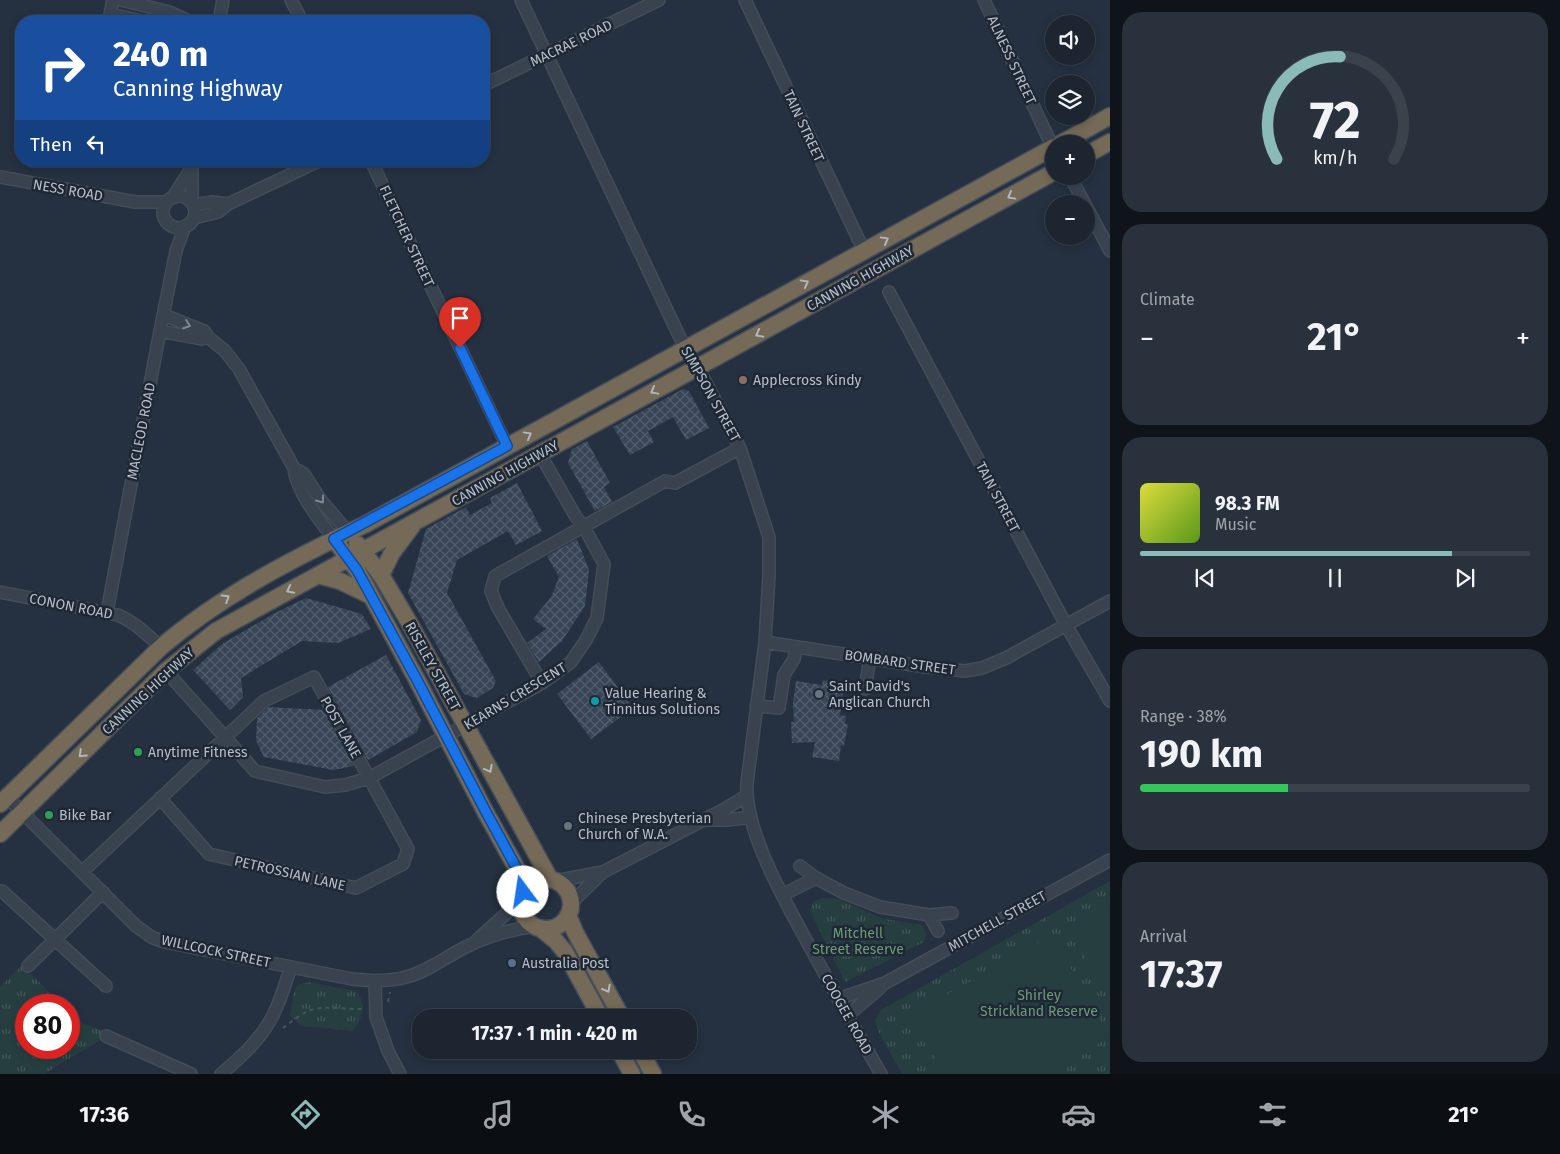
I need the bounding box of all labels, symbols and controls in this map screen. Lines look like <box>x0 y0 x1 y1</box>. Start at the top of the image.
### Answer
street label: ALNESS STREET <box>984 13 1040 108</box>
map controls <box>1045 15 1095 245</box>
button: sound <box>1045 15 1095 65</box>
street label: MACRAE ROAD <box>527 16 615 71</box>
text: 240 m <box>113 33 208 75</box>
icon: right <box>30 35 95 100</box>
text: Canning Highway <box>113 75 283 102</box>
button: layers <box>1045 75 1095 125</box>
street label: TAIN STREET <box>780 88 828 165</box>
text: 72 <box>1310 89 1360 152</box>
icon: left <box>82 130 110 158</box>
text: Then <box>30 133 72 156</box>
button: + <box>1045 135 1095 185</box>
text: km/h <box>1313 147 1357 169</box>
street label: NESS ROAD <box>32 176 104 205</box>
street label: FLETCHER STREET <box>376 183 438 290</box>
one-way arrow <box>1007 189 1016 199</box>
button: − <box>1045 195 1095 245</box>
one-way arrow <box>880 236 889 246</box>
street label: CANNING HIGHWAY <box>804 242 917 315</box>
one-way arrow <box>800 279 809 289</box>
text: Climate <box>1140 290 1195 309</box>
pin <box>439 297 481 348</box>
icon: arrive <box>446 304 474 332</box>
text: 21° <box>1307 314 1363 360</box>
one-way arrow <box>182 319 191 329</box>
text: − <box>1140 322 1154 355</box>
text: + <box>1516 322 1530 355</box>
one-way arrow <box>755 328 764 338</box>
street label: SIMPSON STREET <box>677 344 744 446</box>
place label: Applecross Kindy <box>753 372 862 389</box>
marker: Applecross Kindy <box>737 374 749 386</box>
street label: MACLEOD ROAD <box>124 381 159 481</box>
one-way arrow <box>651 385 660 395</box>
one-way arrow <box>522 431 531 441</box>
street label: CANNING HIGHWAY <box>449 437 562 510</box>
street label: TAIN STREET <box>972 459 1024 536</box>
text: 98.3 FM <box>1215 492 1280 515</box>
one-way arrow <box>315 494 324 504</box>
text: Music <box>1215 515 1256 534</box>
icon: previous <box>1191 564 1219 592</box>
icon: pause <box>1321 564 1349 592</box>
icon: next <box>1451 564 1479 592</box>
one-way arrow <box>287 584 296 594</box>
street label: CONON ROAD <box>28 590 114 623</box>
one-way arrow <box>221 594 230 604</box>
street label: RISELEY STREET <box>401 619 464 714</box>
street label: CANNING HIGHWAY <box>99 644 198 738</box>
street label: BOMBARD STREET <box>843 646 957 679</box>
street label: KEARNS CRESCENT <box>461 659 570 734</box>
place label: Saint David's Anglican Church <box>829 678 931 711</box>
place label: Value Hearing & Tinnitus Solutions <box>605 685 720 718</box>
marker: Saint David's Anglican Church <box>813 688 825 700</box>
street label: POST LANE <box>317 693 365 761</box>
marker: Value Hearing & Tinnitus Solutions <box>589 695 601 707</box>
text: Range · 38% <box>1140 707 1227 726</box>
text: 190 km <box>1140 731 1263 777</box>
place label: Anytime Fitness <box>148 744 248 761</box>
marker: Anytime Fitness <box>132 746 144 758</box>
one-way arrow <box>78 748 87 757</box>
one-way arrow <box>482 763 492 772</box>
place label: Bike Bar <box>59 807 112 824</box>
marker: Bike Bar <box>43 809 55 821</box>
place label: Chinese Presbyterian Church of W.A. <box>578 810 711 843</box>
marker: Chinese Presbyterian Church of W.A. <box>562 820 574 832</box>
street label: PETROSSIAN LANE <box>233 852 347 895</box>
position arrow <box>496 865 548 917</box>
street label: MITCHELL STREET <box>945 887 1050 955</box>
park label: Mitchell Street Reserve <box>812 925 904 958</box>
text: Arrival <box>1140 927 1187 946</box>
street label: WILLCOCK STREET <box>160 932 273 972</box>
text: 17:37 <box>1140 951 1223 997</box>
place label: Australia Post <box>522 955 610 972</box>
marker: Australia Post <box>506 957 518 969</box>
street label: COOGEE ROAD <box>817 971 876 1057</box>
one-way arrow <box>600 984 610 993</box>
park label: Shirley Strickland Reserve <box>980 987 1098 1020</box>
speed limit sign: 80 <box>15 994 80 1059</box>
text: 17:37 · 1 min · 420 m <box>472 1022 637 1045</box>
icon: directions <box>288 1097 323 1132</box>
icon: music <box>481 1097 516 1132</box>
icon: phone <box>674 1097 709 1132</box>
icon: climate <box>868 1097 903 1132</box>
icon: car <box>1061 1097 1096 1132</box>
icon: filters <box>1255 1097 1290 1132</box>
text: 17:36 <box>79 1101 129 1128</box>
text: 21° <box>1448 1101 1481 1128</box>

